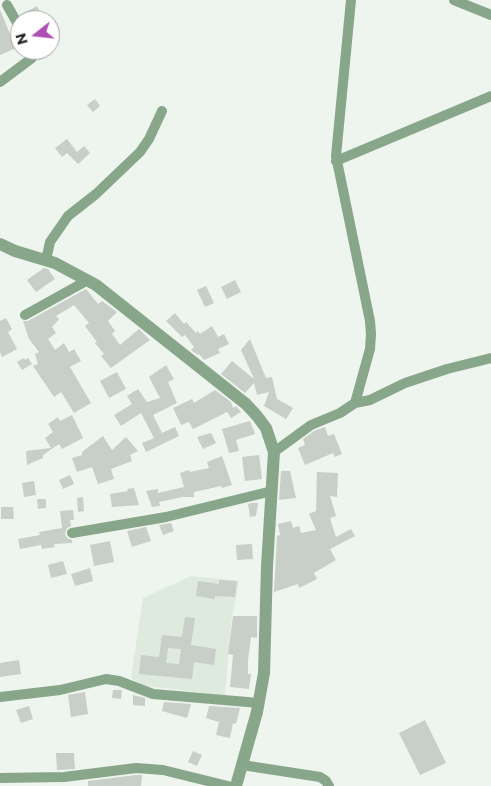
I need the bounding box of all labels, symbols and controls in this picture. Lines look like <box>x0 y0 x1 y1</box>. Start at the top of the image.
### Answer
north arrow <box>10 10 60 60</box>
text: N <box>11 31 32 47</box>

